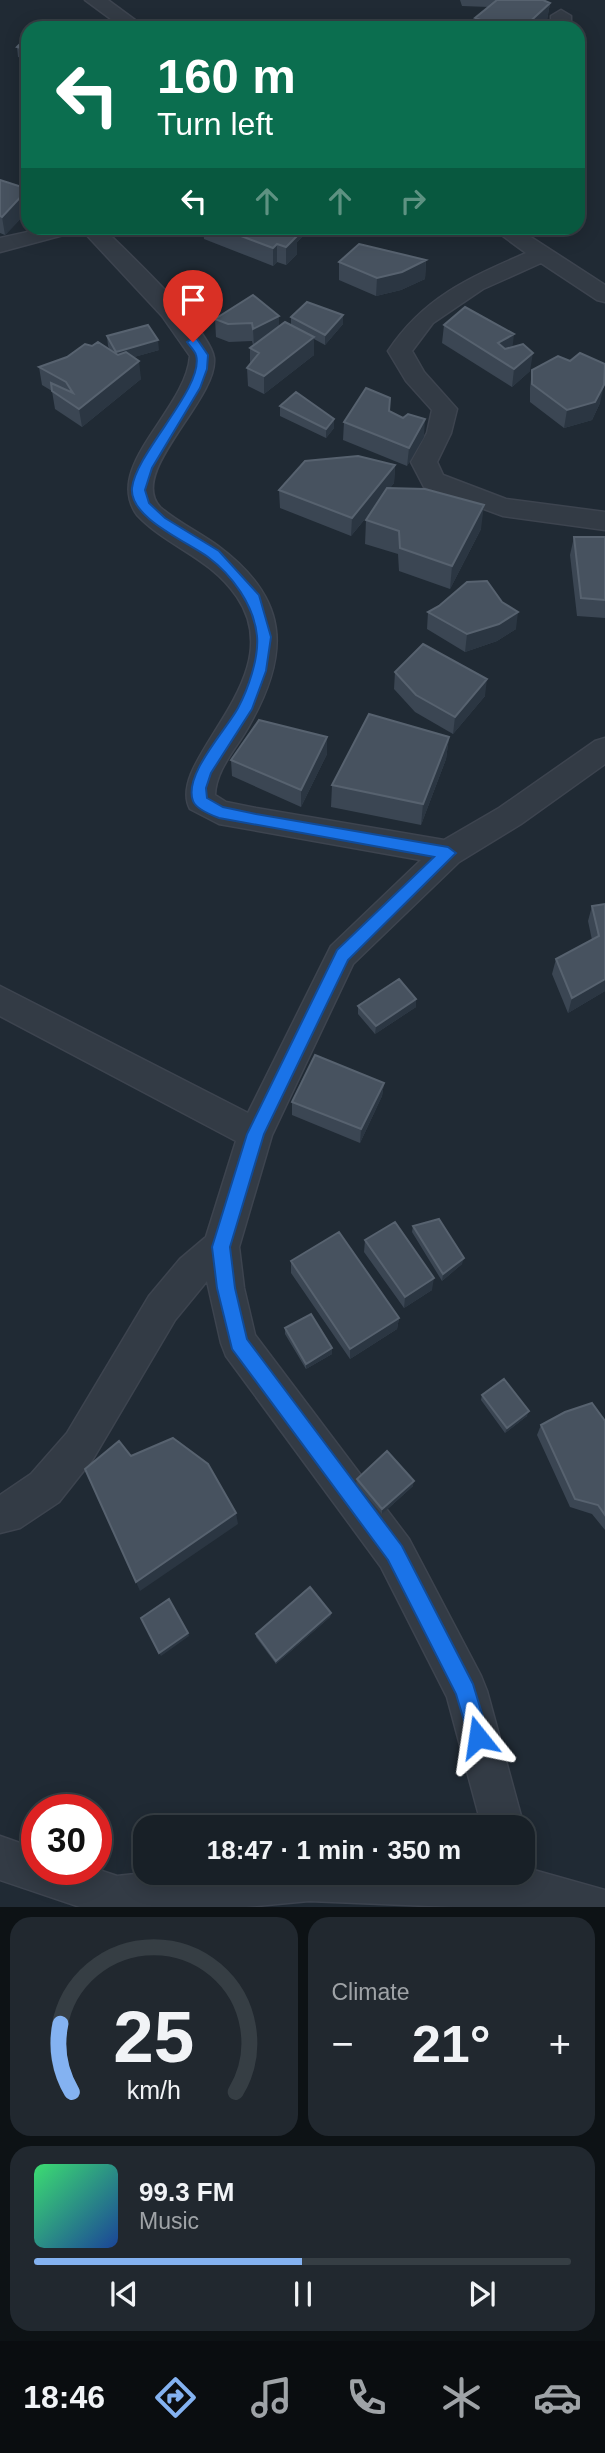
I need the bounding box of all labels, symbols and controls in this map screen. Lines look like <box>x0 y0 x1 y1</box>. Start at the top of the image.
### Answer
icon: left <box>42 49 133 140</box>
text: 160 m <box>157 49 296 103</box>
text: Turn left <box>157 106 273 142</box>
icon: left <box>175 182 213 220</box>
icon: ahead <box>248 182 286 220</box>
icon: ahead <box>321 182 359 220</box>
icon: right <box>394 182 432 220</box>
pin <box>163 270 223 342</box>
icon: arrive <box>174 281 212 319</box>
position arrow <box>441 1700 515 1774</box>
speed limit sign: 30 <box>21 1794 112 1885</box>
text: 18:47 · 1 min · 350 m <box>207 1835 461 1865</box>
text: Climate <box>332 1979 409 2005</box>
text: 25 <box>113 1997 194 2078</box>
text: 21° <box>412 2015 491 2073</box>
text: − <box>332 2023 354 2065</box>
text: + <box>549 2023 571 2065</box>
text: km/h <box>127 2076 181 2104</box>
text: 99.3 FM <box>139 2177 234 2207</box>
text: Music <box>139 2208 199 2234</box>
icon: previous <box>105 2275 143 2313</box>
icon: pause <box>284 2275 322 2313</box>
icon: next <box>463 2275 501 2313</box>
icon: directions <box>151 2373 200 2422</box>
icon: music <box>247 2373 296 2422</box>
icon: phone <box>342 2373 391 2422</box>
icon: climate <box>437 2373 486 2422</box>
icon: car <box>533 2373 582 2422</box>
text: 18:46 <box>23 2379 105 2415</box>

